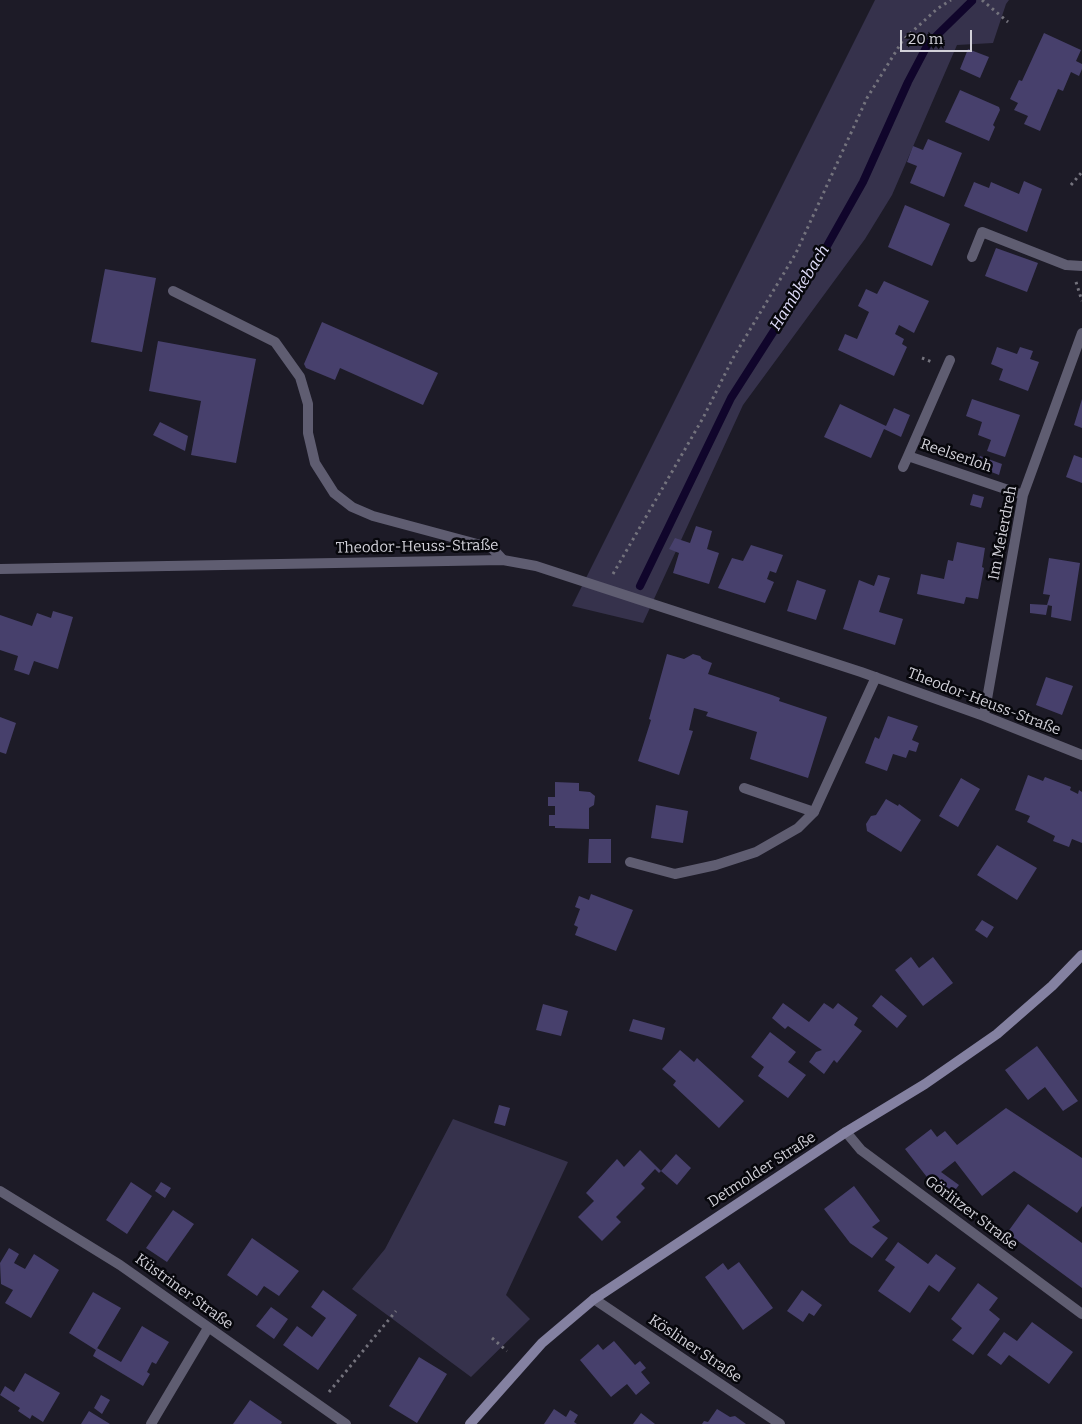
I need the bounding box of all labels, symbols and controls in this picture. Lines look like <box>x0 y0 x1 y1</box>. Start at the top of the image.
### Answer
scale bar <box>902 20 974 52</box>
text: 20 m <box>908 30 943 48</box>
water label: Hambkebach <box>766 242 834 334</box>
street label: Reelserloh <box>918 435 994 477</box>
street label: Im Meierdreh <box>985 484 1021 582</box>
street label: Theodor-Heuss-Straße <box>336 537 498 557</box>
street label: Theodor-Heuss-Straße <box>905 664 1063 740</box>
street label: Detmolder Straße <box>705 1128 819 1212</box>
street label: Görlitzer Straße <box>921 1172 1021 1254</box>
street label: Küstriner Straße <box>132 1250 236 1334</box>
street label: Kösliner Straße <box>645 1311 745 1387</box>

